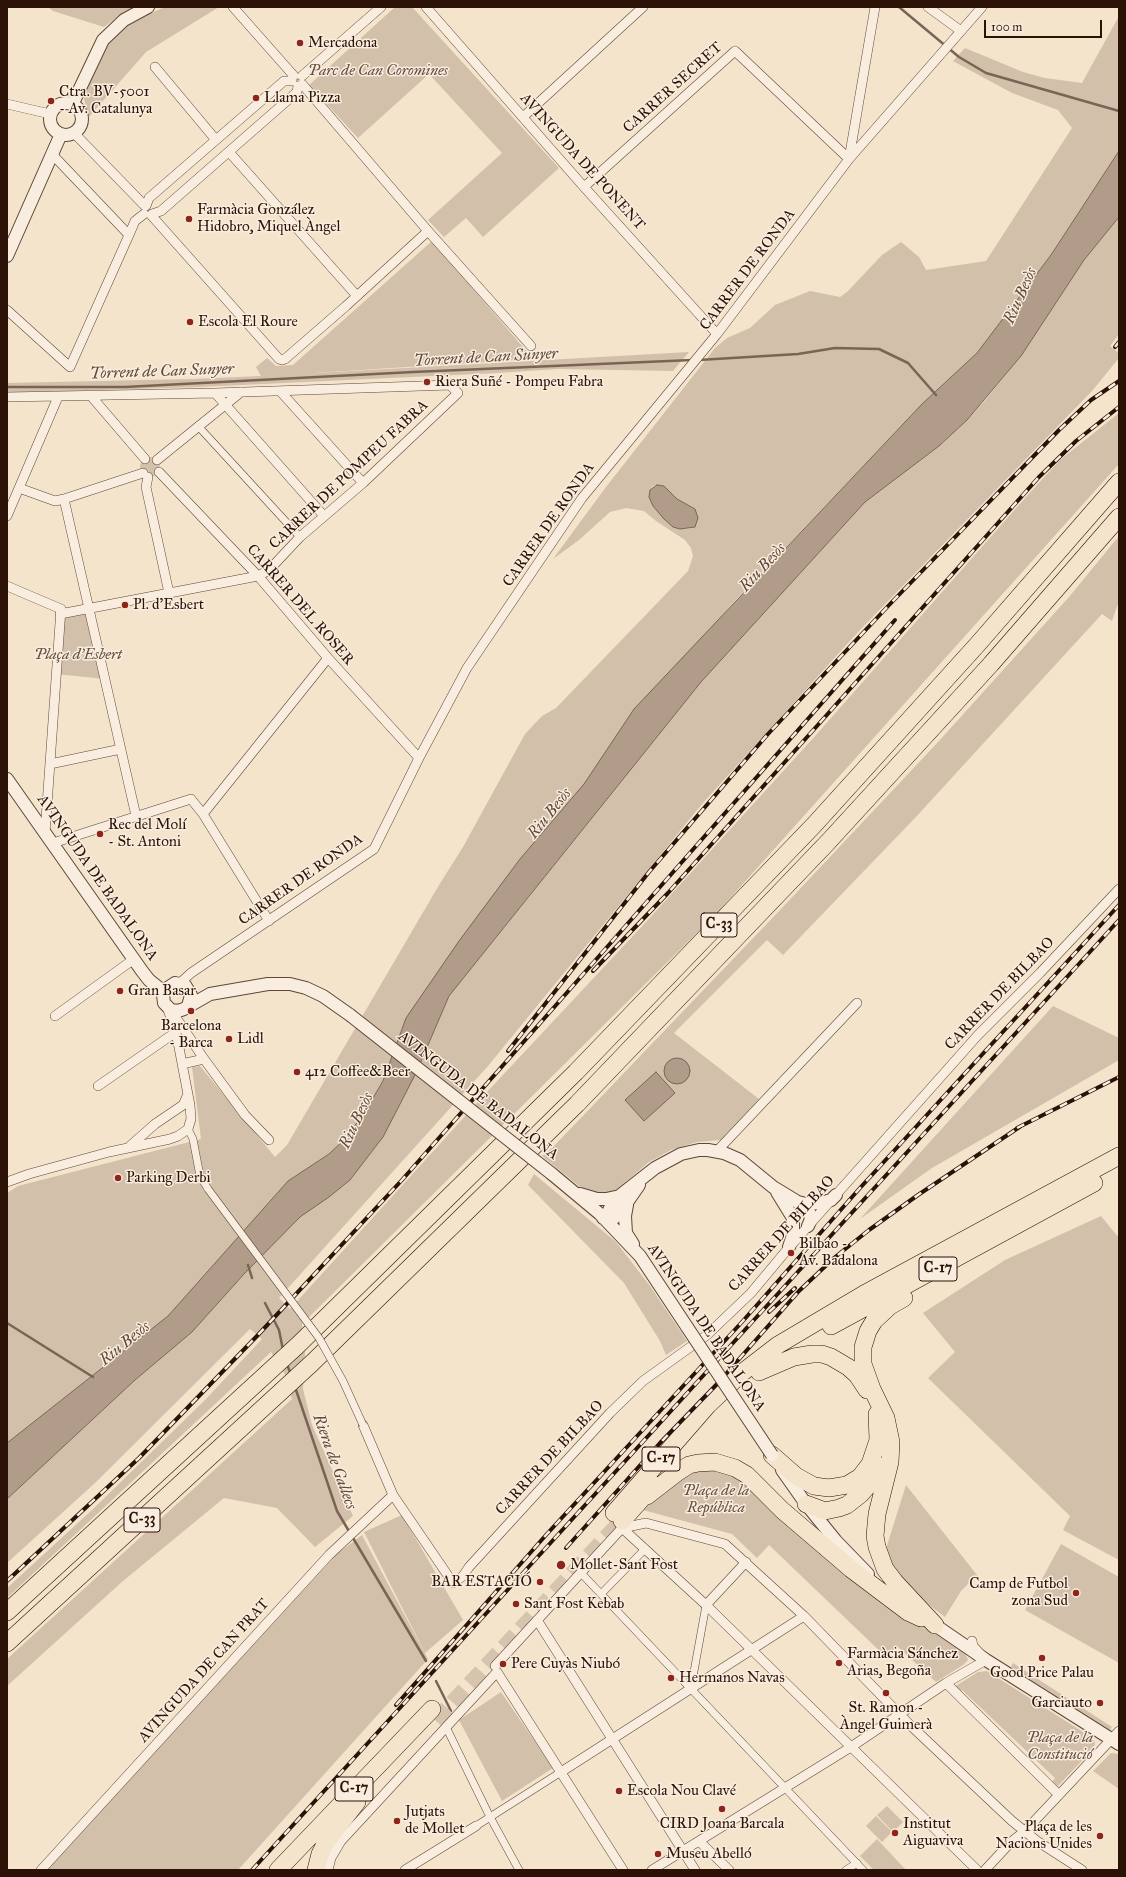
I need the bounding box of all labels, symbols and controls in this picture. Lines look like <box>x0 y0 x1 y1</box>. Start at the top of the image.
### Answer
scale bar <box>986 12 1104 38</box>
text: 100 m <box>991 20 1022 34</box>
place label: Mercadona <box>308 34 377 52</box>
marker: Mercadona <box>295 38 305 48</box>
street label: CARRER SECRET <box>620 39 726 137</box>
park label: Parc de Can Coromines <box>308 62 448 80</box>
place label: Ctra. BV-5001 - Av. Catalunya <box>59 83 152 118</box>
place label: Llama Pizza <box>264 89 341 107</box>
street label: AVINGUDA DE PONENT <box>516 90 648 234</box>
marker: Llama Pizza <box>251 93 261 103</box>
marker: Ctra. BV-5001 - Av. Catalunya <box>46 96 56 106</box>
place label: Farmàcia González Hidobro, Miquel Àngel <box>197 201 341 236</box>
street label: CARRER DE RONDA <box>696 206 800 334</box>
marker: Farmàcia González Hidobro, Miquel Àngel <box>184 214 194 224</box>
water label: Riu Besòs <box>1000 265 1042 327</box>
place label: Escola El Roure <box>198 313 298 331</box>
marker: Escola El Roure <box>185 317 195 327</box>
water label: Torrent de Can Sunyer <box>413 345 559 371</box>
water label: Torrent de Can Sunyer <box>90 360 234 384</box>
place label: Riera Suñé - Pompeu Fabra <box>435 373 603 391</box>
marker: Riera Suñé - Pompeu Fabra <box>422 377 432 387</box>
street label: CARRER DE POMPEU FABRA <box>266 397 432 553</box>
street label: CARRER DE RONDA <box>499 459 599 591</box>
water label: Riu Besòs <box>736 540 790 596</box>
street label: CARRER DEL ROSER <box>243 541 357 669</box>
place label: Pl. d'Esbert <box>133 596 204 614</box>
marker: Pl. d'Esbert <box>120 600 130 610</box>
park label: Plaça d'Esbert <box>34 646 122 664</box>
water label: Riu Besòs <box>524 785 576 843</box>
street label: AVINGUDA DE BADALONA <box>33 792 161 964</box>
place label: Rec del Molí - St. Antoni <box>108 816 186 851</box>
marker: Rec del Molí - St. Antoni <box>95 829 105 839</box>
street label: CARRER DE RONDA <box>235 830 367 930</box>
road number: C-33 <box>701 913 737 937</box>
street label: CARRER DE BILBAO <box>941 934 1059 1054</box>
place label: Gran Basar <box>128 982 196 1000</box>
marker: Gran Basar <box>115 986 125 996</box>
marker: Barcelona - Barca <box>186 1006 196 1016</box>
place label: Barcelona - Barca <box>161 1017 221 1052</box>
street label: AVINGUDA DE BADALONA <box>394 1028 562 1164</box>
place label: Lidl <box>237 1030 264 1048</box>
marker: Lidl <box>224 1034 234 1044</box>
place label: 412 Coffee&Beer <box>305 1063 410 1081</box>
marker: 412 Coffee&Beer <box>292 1067 302 1077</box>
water label: Riu Besòs <box>336 1090 378 1152</box>
place label: Parking Derbi <box>126 1169 211 1187</box>
street label: CARRER DE BILBAO <box>725 1172 839 1296</box>
marker: Parking Derbi <box>113 1173 123 1183</box>
place label: Bilbao - Av. Badalona <box>799 1235 878 1270</box>
street label: AVINGUDA DE BADALONA <box>643 1241 769 1415</box>
marker: Bilbao - Av. Badalona <box>786 1248 796 1258</box>
road number: C-17 <box>919 1257 957 1281</box>
water label: Riu Besòs <box>96 1318 154 1370</box>
street label: CARRER DE BILBAO <box>492 1397 608 1519</box>
water label: Riera de Gallecs <box>308 1412 360 1512</box>
road number: C-17 <box>642 1447 680 1471</box>
park label: Plaça de la República <box>683 1482 749 1517</box>
road number: C-33 <box>124 1508 160 1532</box>
place label: Mollet-Sant Fost <box>570 1556 678 1574</box>
marker: Mollet-Sant Fost <box>555 1559 567 1571</box>
place label: BAR ESTACIÓ <box>431 1573 532 1591</box>
place label: Camp de Futbol zona Sud <box>969 1575 1068 1610</box>
marker: BAR ESTACIÓ <box>535 1577 545 1587</box>
marker: Camp de Futbol zona Sud <box>1071 1588 1081 1598</box>
street label: AVINGUDA DE CAN PRAT <box>135 1595 273 1747</box>
place label: Sant Fost Kebab <box>524 1595 624 1613</box>
marker: Sant Fost Kebab <box>511 1599 521 1609</box>
place label: Farmàcia Sánchez Arias, Begoña <box>847 1645 958 1680</box>
marker: Good Price Palau <box>1037 1653 1047 1663</box>
place label: Pere Cuyàs Niubó <box>511 1655 620 1673</box>
marker: Farmàcia Sánchez Arias, Begoña <box>834 1658 844 1668</box>
marker: Pere Cuyàs Niubó <box>498 1659 508 1669</box>
place label: Good Price Palau <box>990 1664 1094 1682</box>
place label: Hermanos Navas <box>679 1669 785 1687</box>
marker: Hermanos Navas <box>666 1673 676 1683</box>
marker: St. Ramon - Àngel Guimerà <box>881 1688 891 1698</box>
place label: Garciauto <box>1031 1694 1092 1712</box>
marker: Garciauto <box>1095 1698 1105 1708</box>
place label: St. Ramon - Àngel Guimerà <box>840 1699 932 1734</box>
park label: Plaça de la Constitució <box>1027 1729 1093 1764</box>
road number: C-17 <box>335 1777 373 1801</box>
place label: Escola Nou Clavé <box>627 1782 736 1800</box>
marker: Escola Nou Clavé <box>614 1786 624 1796</box>
place label: Jutjats de Mollet <box>405 1803 465 1838</box>
marker: CIRD Joana Barcala <box>717 1804 727 1814</box>
place label: CIRD Joana Barcala <box>660 1815 784 1833</box>
place label: Institut Aiguaviva <box>903 1815 963 1850</box>
marker: Jutjats de Mollet <box>392 1816 402 1826</box>
place label: Plaça de les Nacions Unides <box>996 1818 1092 1853</box>
marker: Institut Aiguaviva <box>890 1828 900 1838</box>
marker: Plaça de les Nacions Unides <box>1095 1831 1105 1841</box>
place label: Museu Abelló <box>666 1845 752 1863</box>
marker: Museu Abelló <box>653 1849 663 1859</box>

